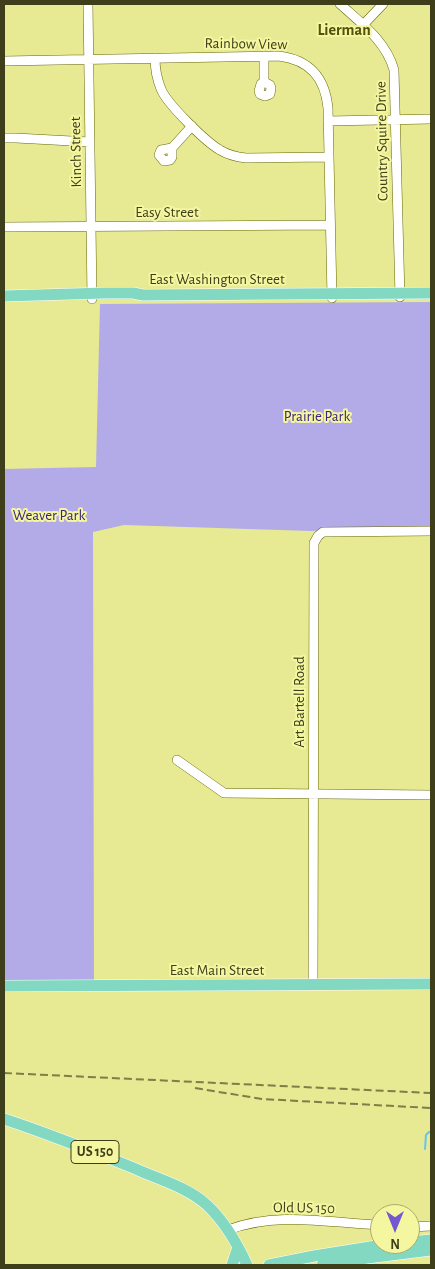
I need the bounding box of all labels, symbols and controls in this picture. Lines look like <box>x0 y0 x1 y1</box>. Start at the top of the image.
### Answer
district label: Lierman <box>317 20 371 40</box>
street label: Rainbow View <box>204 34 288 54</box>
street label: Country Squire Drive <box>372 81 392 201</box>
street label: Kinch Street <box>66 116 86 188</box>
street label: Easy Street <box>135 203 199 221</box>
street label: East Washington Street <box>149 270 285 288</box>
park label: Prairie Park <box>284 407 350 425</box>
park label: Weaver Park <box>13 506 85 524</box>
street label: Art Bartell Road <box>290 656 308 748</box>
street label: East Main Street <box>170 961 264 979</box>
road number: US 150 <box>71 1140 119 1164</box>
street label: Old US 150 <box>273 1198 335 1218</box>
north arrow <box>370 1204 420 1254</box>
text: N <box>390 1236 400 1250</box>

